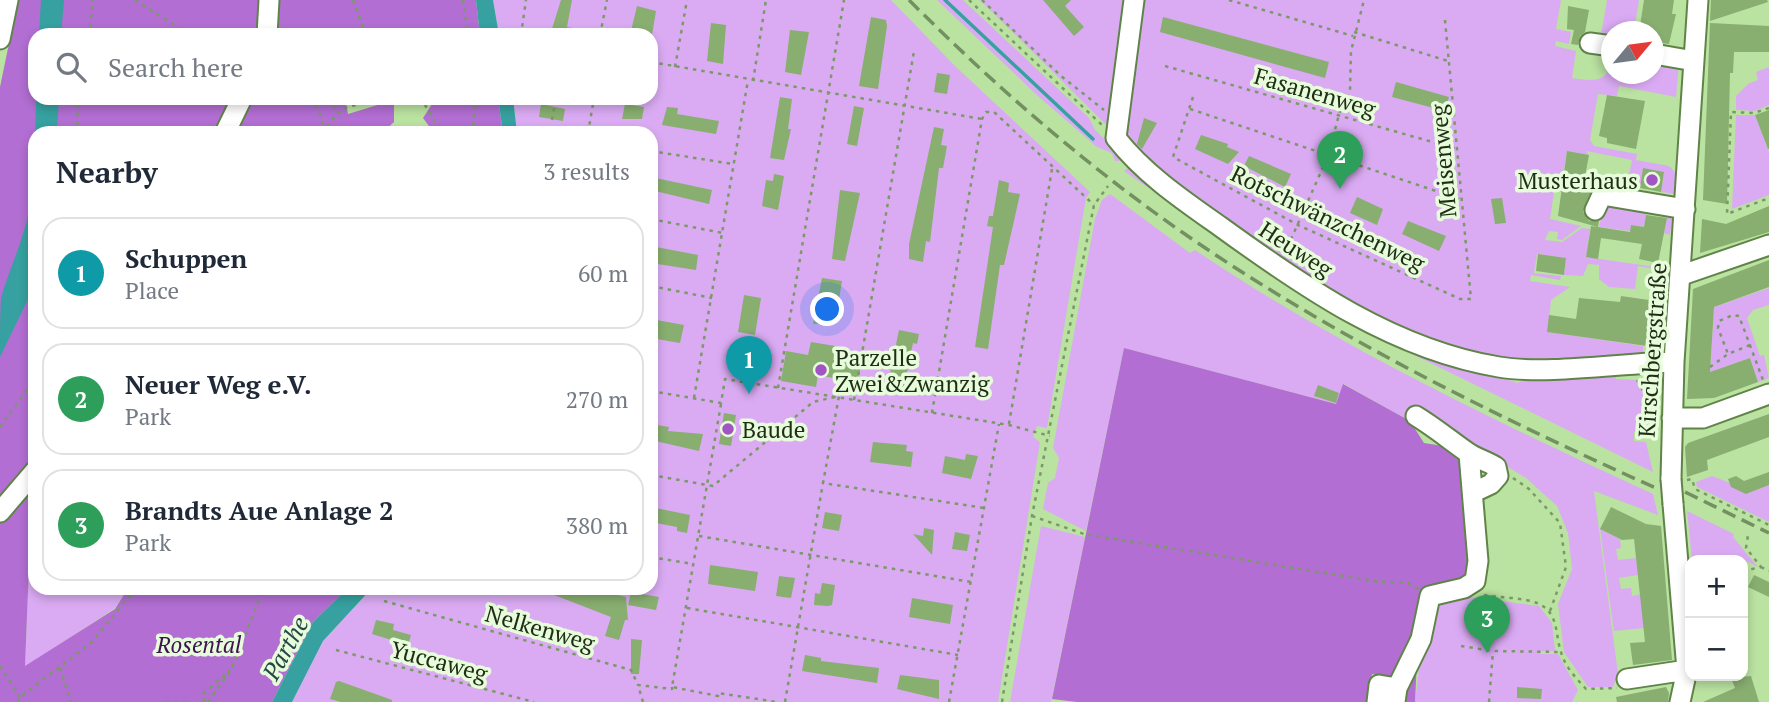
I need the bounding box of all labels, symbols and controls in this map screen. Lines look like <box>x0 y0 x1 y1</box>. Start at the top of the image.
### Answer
north arrow <box>1601 21 1664 84</box>
search box <box>28 28 658 105</box>
icon: search <box>52 48 90 86</box>
text: Search here <box>108 50 243 84</box>
street label: Fasanenweg <box>1251 60 1380 124</box>
street label: Meisenweg <box>1423 102 1463 219</box>
pin: 2 <box>1317 131 1363 189</box>
text: Nearby <box>56 152 158 192</box>
text: 3 results <box>543 156 630 187</box>
street label: Rotschwänzchenweg <box>1226 158 1431 279</box>
place label: Musterhaus <box>1518 165 1638 196</box>
marker: Musterhaus <box>1644 172 1660 188</box>
street label: Heuweg <box>1253 214 1339 285</box>
text: Schuppen <box>125 241 247 275</box>
text: 1 <box>75 258 88 289</box>
text: 60 m <box>578 258 628 289</box>
street label: Kirschbergstraße <box>1630 262 1674 438</box>
text: Place <box>125 275 179 306</box>
your location <box>810 292 844 326</box>
pin: 1 <box>726 336 772 394</box>
place label: Parzelle Zwei&Zwanzig <box>835 342 990 399</box>
marker: Parzelle Zwei&Zwanzig <box>813 362 829 378</box>
text: Neuer Weg e.V. <box>125 367 312 401</box>
text: 2 <box>75 384 88 415</box>
text: 270 m <box>566 384 628 415</box>
text: Park <box>125 401 171 432</box>
place label: Baude <box>742 414 805 445</box>
marker: Baude <box>720 421 736 437</box>
text: Brandts Aue Anlage 2 <box>125 493 394 527</box>
text: 3 <box>75 510 88 541</box>
text: 380 m <box>566 510 628 541</box>
text: Park <box>125 527 171 558</box>
map controls <box>1685 555 1748 681</box>
button: + <box>1685 555 1748 618</box>
pin: 3 <box>1464 595 1510 653</box>
street label: Nelkenweg <box>482 598 599 659</box>
water label: Parthe <box>254 610 315 686</box>
button: − <box>1685 618 1748 681</box>
park label: Rosental <box>155 629 242 660</box>
street label: Yuccaweg <box>387 633 492 689</box>

